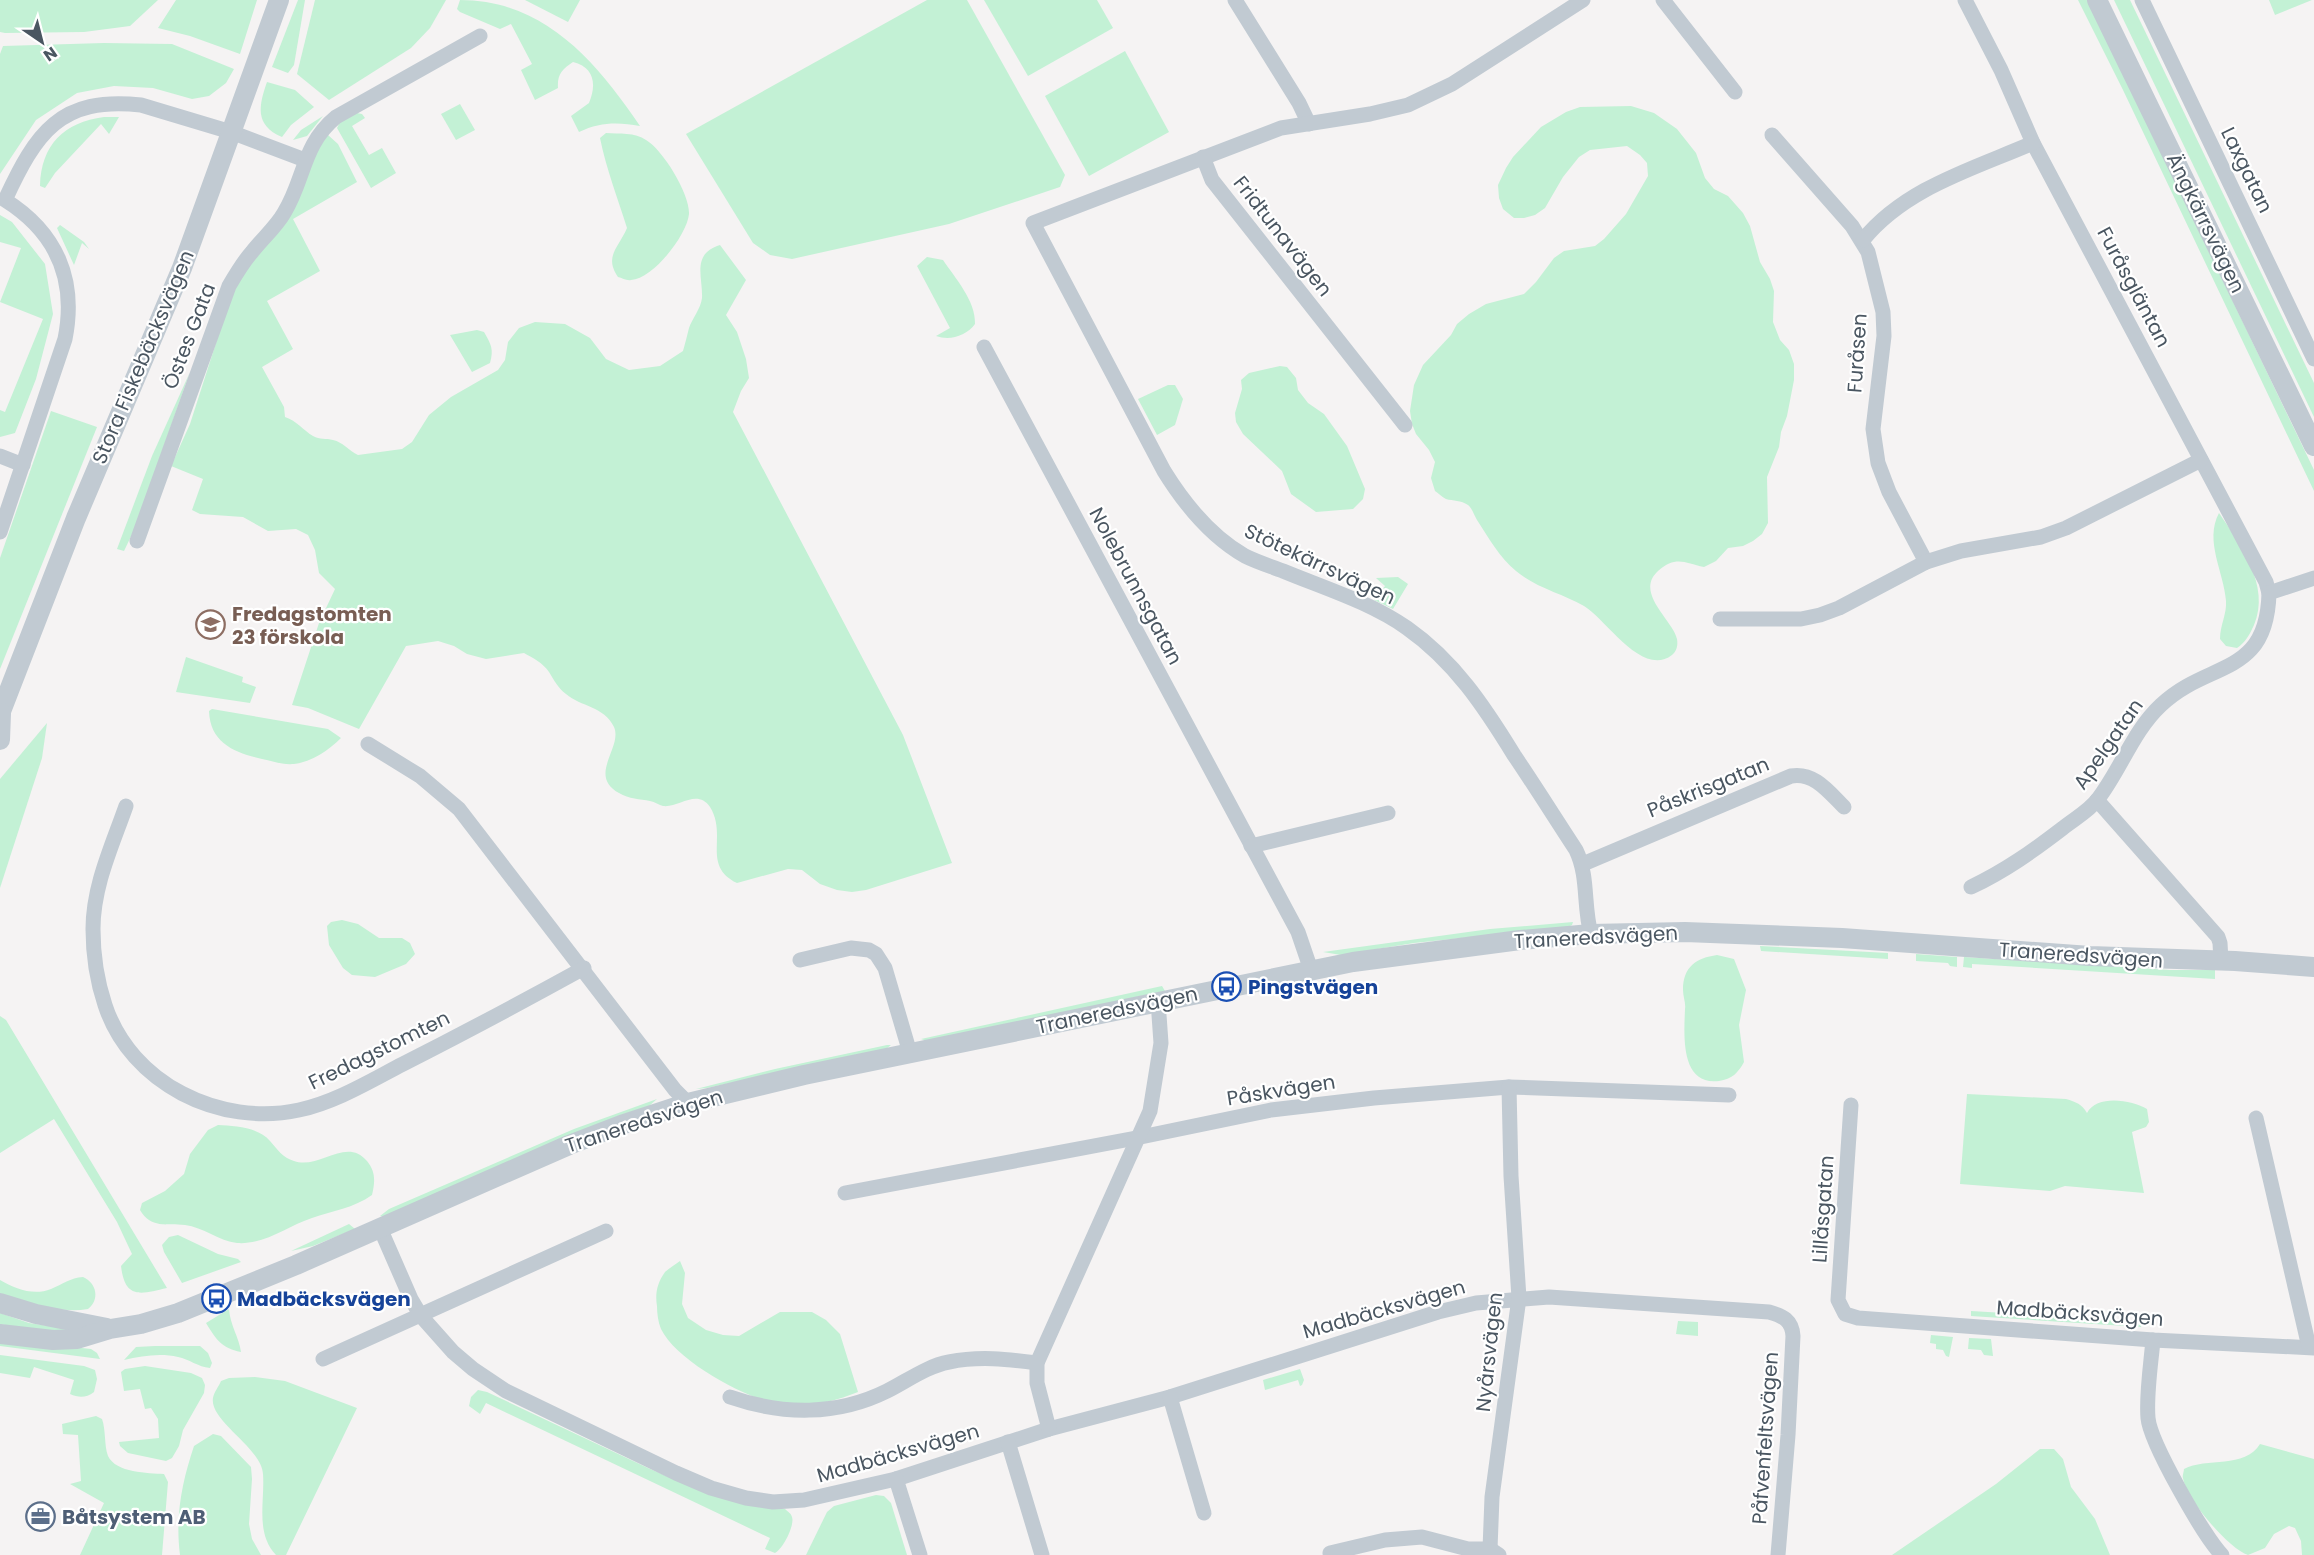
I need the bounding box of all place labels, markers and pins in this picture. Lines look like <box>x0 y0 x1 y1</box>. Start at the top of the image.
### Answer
place label: Fredagstomten 23 förskola <box>232 600 392 651</box>
school or university icon: Fredagstomten 23 förskola <box>195 609 227 641</box>
bus stop icon: Pingstvägen <box>1211 971 1243 1003</box>
place label: Pingstvägen <box>1248 973 1378 1001</box>
bus stop icon: Madbäcksvägen <box>200 1283 232 1315</box>
place label: Madbäcksvägen <box>237 1285 411 1313</box>
office icon: Båtsystem AB <box>25 1501 57 1533</box>
place label: Båtsystem AB <box>62 1503 206 1531</box>

